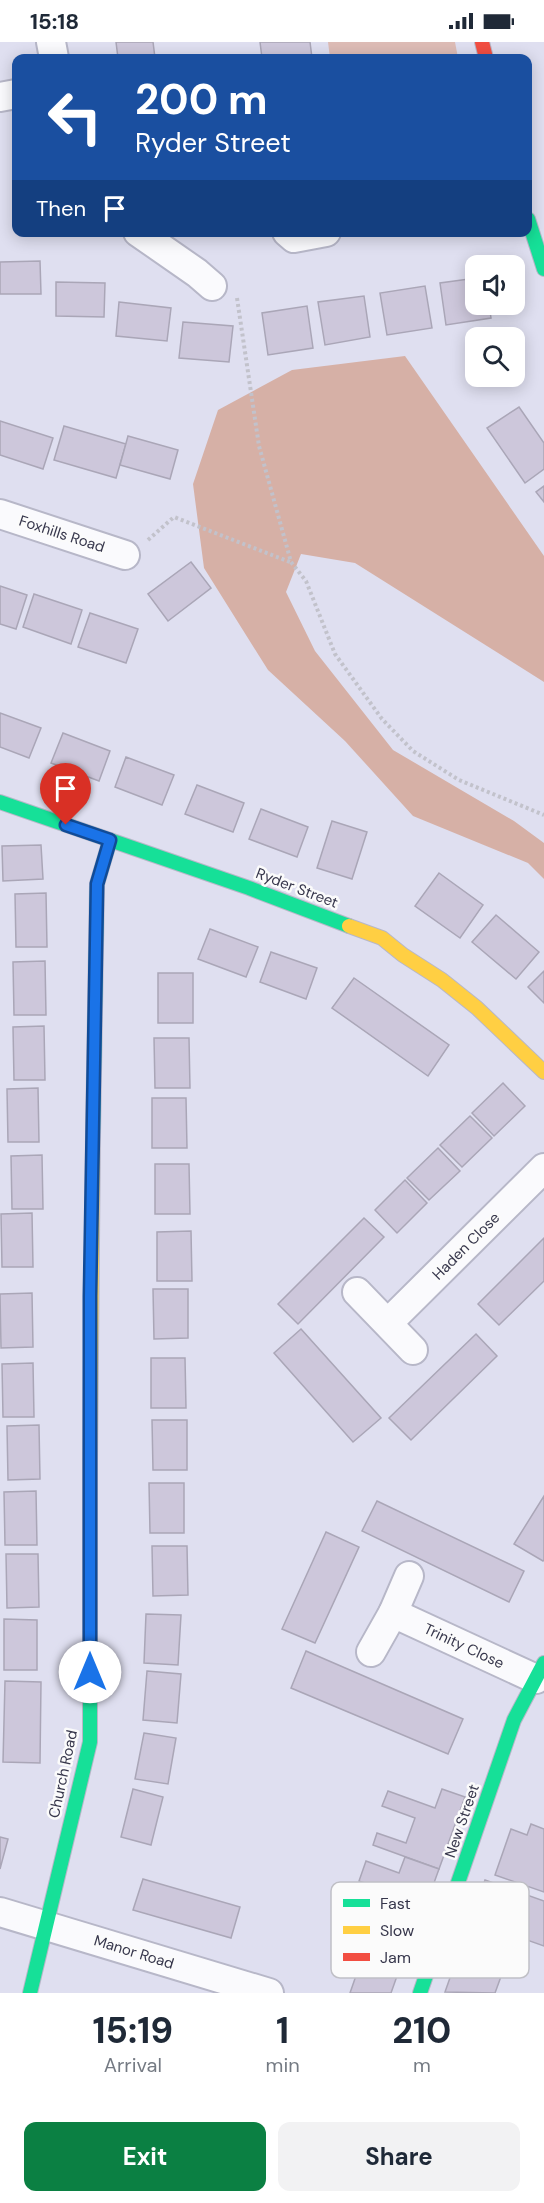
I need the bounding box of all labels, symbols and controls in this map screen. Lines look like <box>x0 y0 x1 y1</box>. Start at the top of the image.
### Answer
text: 15:18 <box>30 7 79 36</box>
text: 200 m <box>135 72 268 127</box>
icon: left <box>36 78 114 156</box>
text: Ryder Street <box>135 125 291 160</box>
icon: arrive <box>98 192 131 225</box>
text: Then <box>36 194 86 223</box>
map controls <box>465 255 525 387</box>
button: sound <box>465 255 525 315</box>
button: search <box>465 327 525 387</box>
street label: Foxhills Road <box>17 511 107 557</box>
pin <box>40 763 91 825</box>
icon: arrive <box>49 772 82 805</box>
street label: Ryder Street <box>253 863 341 913</box>
street label: Haden Close <box>428 1208 504 1284</box>
street label: Trinity Close <box>421 1619 507 1673</box>
position arrow <box>58 1640 122 1704</box>
street label: Church Road <box>44 1728 82 1820</box>
street label: New Street <box>440 1781 484 1860</box>
legend <box>331 1882 529 1978</box>
text: Fast <box>380 1893 411 1914</box>
text: Slow <box>380 1920 414 1941</box>
street label: Manor Road <box>92 1930 176 1974</box>
text: Jam <box>380 1947 411 1968</box>
text: 15:19 <box>93 2007 173 2054</box>
text: 1 <box>276 2007 289 2054</box>
text: 210 <box>392 2007 451 2054</box>
text: Arrival <box>104 2052 162 2078</box>
text: min <box>266 2052 300 2078</box>
text: m <box>413 2052 431 2078</box>
button: Exit <box>24 2122 266 2191</box>
button: Share <box>278 2122 520 2191</box>

